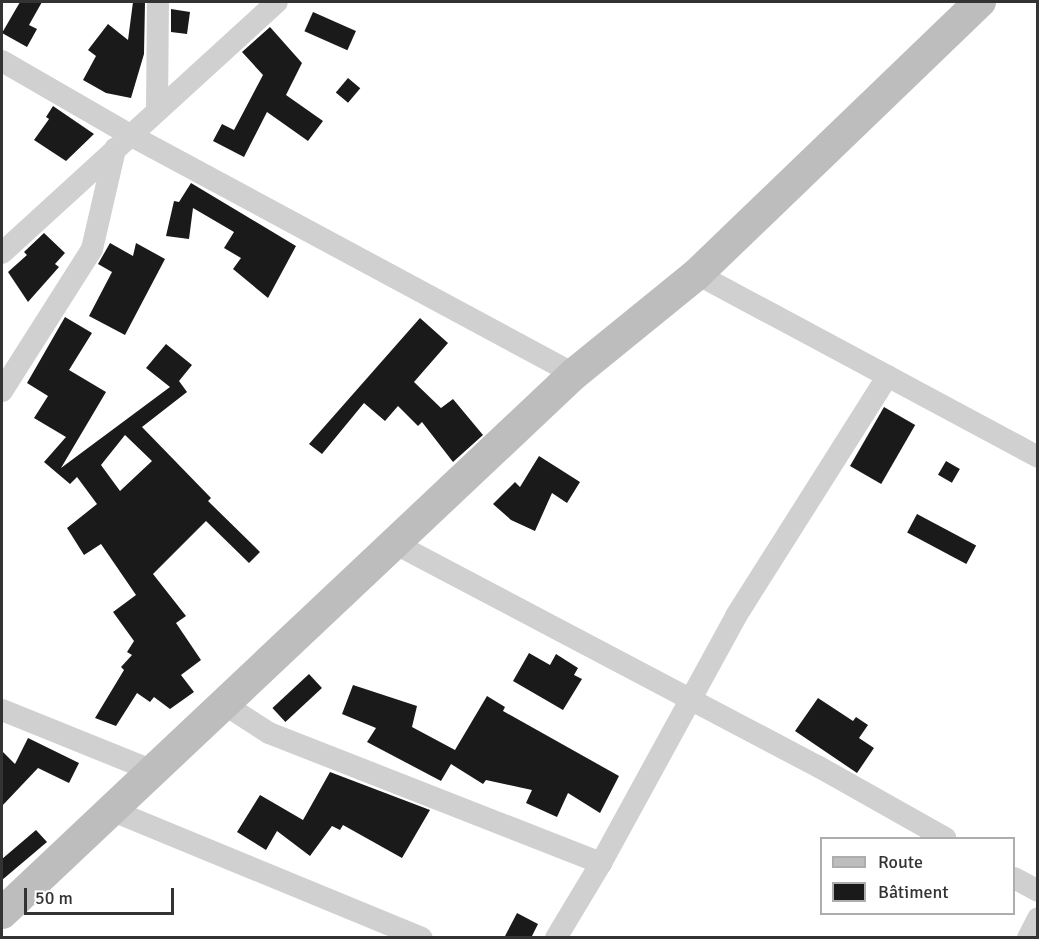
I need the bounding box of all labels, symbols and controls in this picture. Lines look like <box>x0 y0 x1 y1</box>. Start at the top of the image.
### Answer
legend <box>820 837 1015 915</box>
text: Route <box>878 851 923 873</box>
scale bar <box>27 876 177 914</box>
text: Bâtiment <box>878 881 949 903</box>
text: 50 m <box>35 887 73 909</box>

